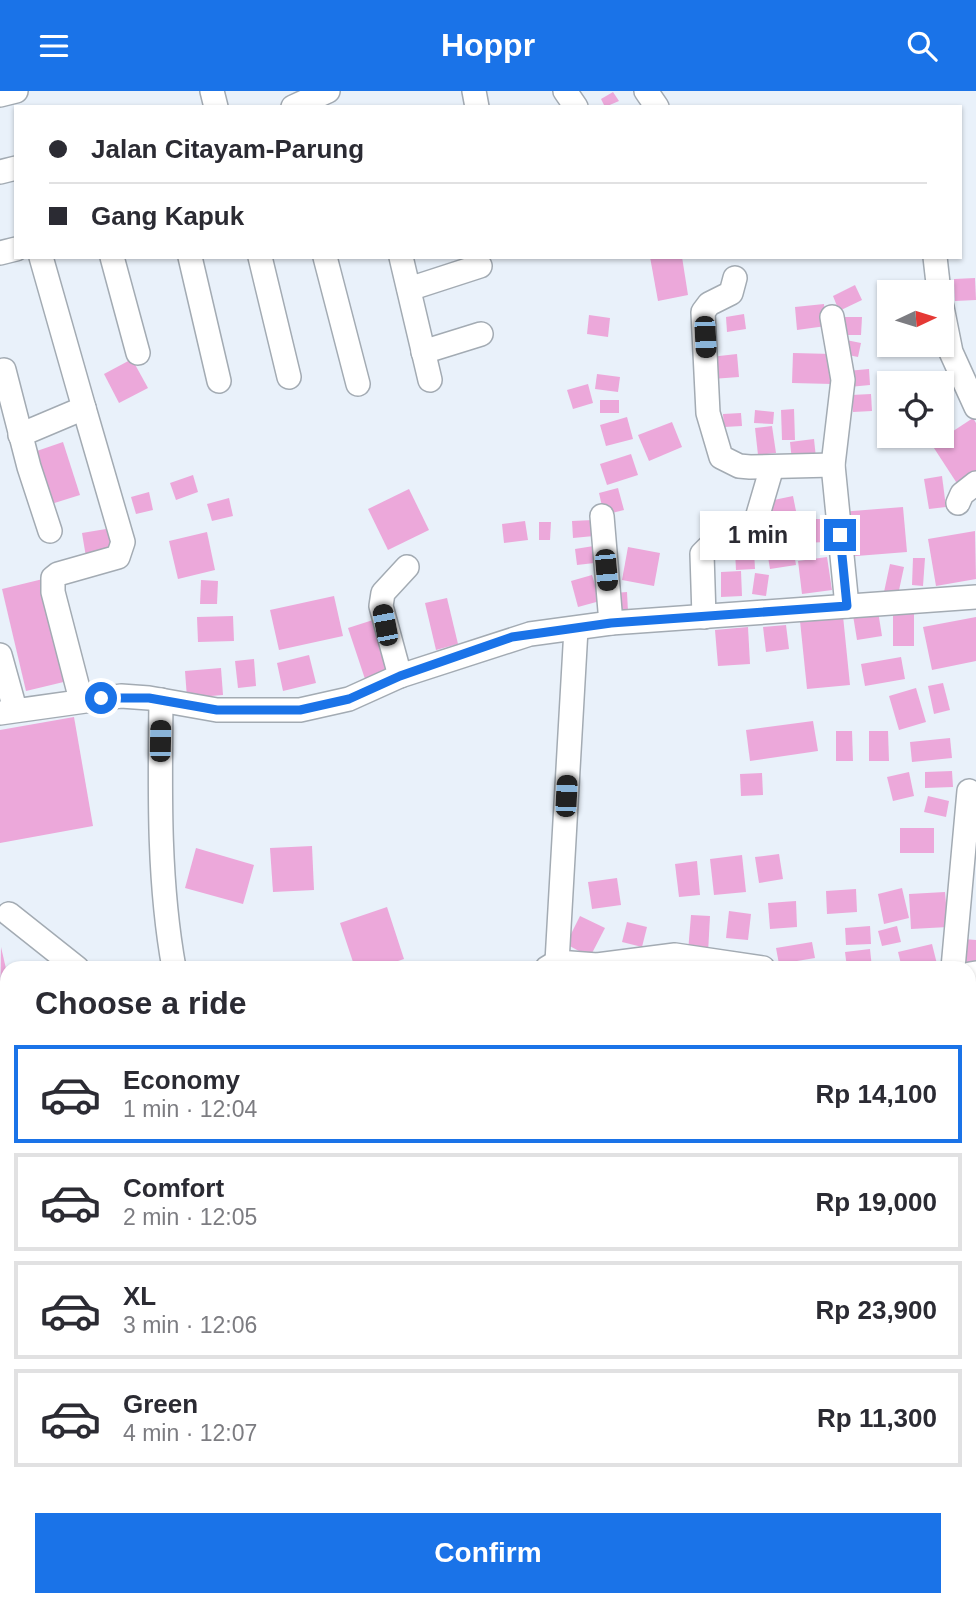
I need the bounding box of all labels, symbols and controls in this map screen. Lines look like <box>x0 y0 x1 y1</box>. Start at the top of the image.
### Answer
icon: menu <box>35 27 73 65</box>
text: Hoppr <box>441 27 535 63</box>
icon: search <box>903 27 941 65</box>
text: Jalan Citayam-Parung <box>91 134 364 164</box>
text: Gang Kapuk <box>91 201 244 231</box>
north arrow <box>877 280 954 357</box>
map controls <box>877 280 954 448</box>
car <box>694 315 717 359</box>
button: locate <box>877 371 954 448</box>
callout: 1 min <box>700 511 816 559</box>
route end <box>824 519 856 551</box>
text: 1 min <box>728 522 788 548</box>
car <box>594 548 619 592</box>
car <box>371 602 400 648</box>
route start <box>85 682 117 714</box>
car <box>150 720 171 762</box>
car <box>555 774 578 818</box>
text: Choose a ride <box>35 985 247 1021</box>
icon: car <box>39 1063 102 1126</box>
text: Economy <box>123 1065 240 1095</box>
text: Rp 14,100 <box>816 1079 937 1109</box>
text: 1 min · 12:04 <box>123 1096 257 1122</box>
icon: car <box>39 1171 102 1234</box>
text: Comfort <box>123 1173 224 1203</box>
text: Rp 19,000 <box>816 1187 937 1217</box>
text: 2 min · 12:05 <box>123 1204 257 1230</box>
icon: car <box>39 1279 102 1342</box>
text: XL <box>123 1281 156 1311</box>
text: Rp 23,900 <box>816 1295 937 1325</box>
text: 3 min · 12:06 <box>123 1312 257 1338</box>
icon: car <box>39 1387 102 1450</box>
text: Green <box>123 1389 198 1419</box>
text: Rp 11,300 <box>817 1403 937 1433</box>
text: 4 min · 12:07 <box>123 1420 257 1446</box>
button: Confirm <box>35 1513 941 1593</box>

